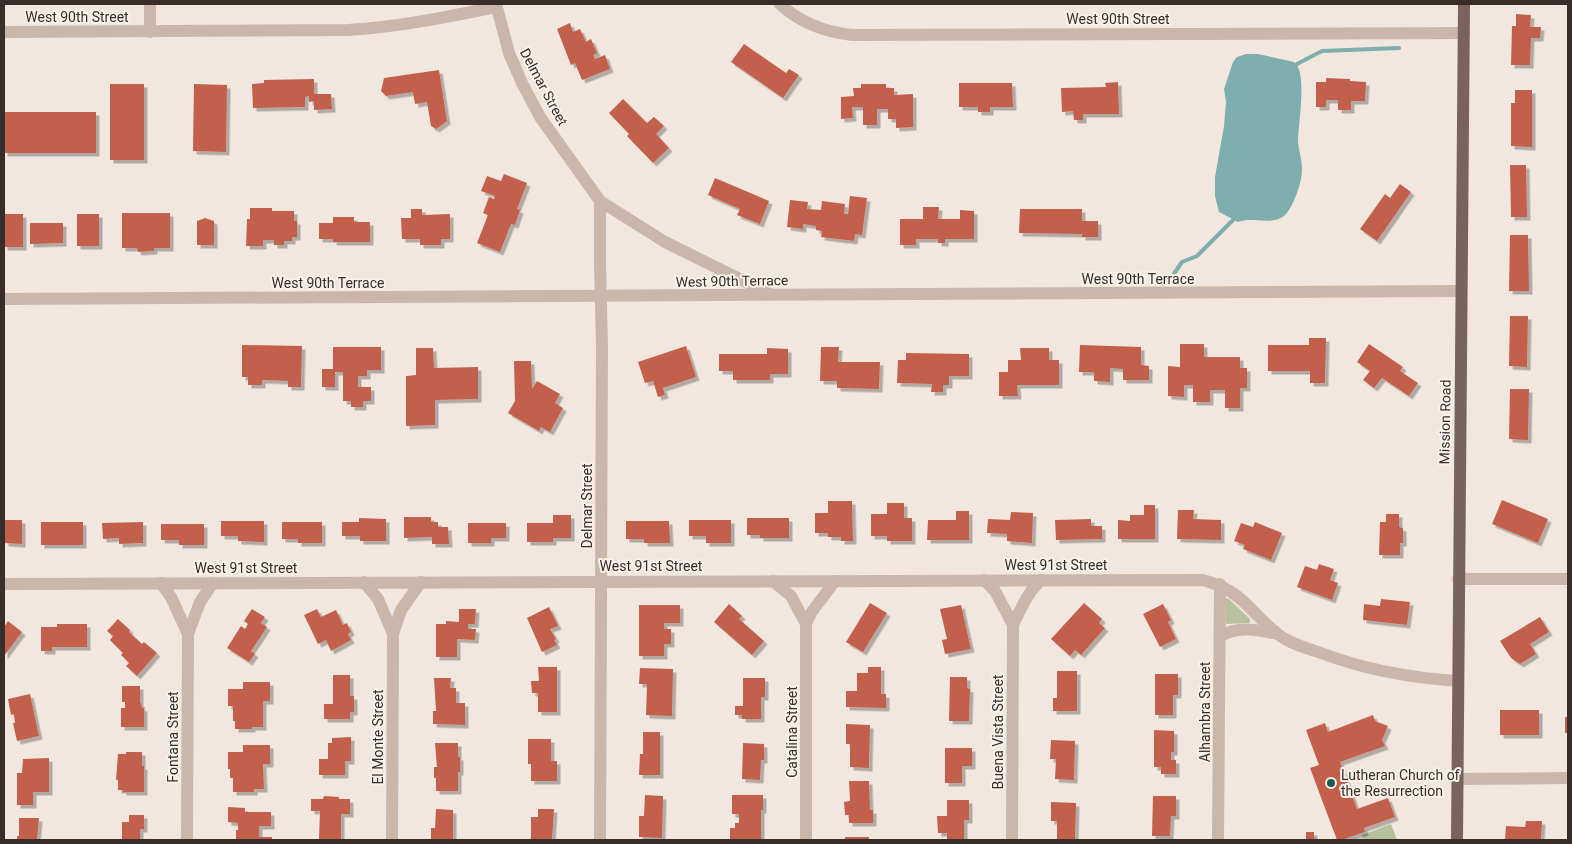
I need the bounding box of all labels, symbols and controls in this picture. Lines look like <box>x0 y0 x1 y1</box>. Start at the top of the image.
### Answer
street label: West 90th Street <box>25 9 129 25</box>
street label: West 90th Street <box>1066 11 1170 27</box>
street label: Delmar Street <box>517 46 571 129</box>
street label: West 90th Terrace <box>1082 271 1194 287</box>
street label: West 90th Terrace <box>675 272 789 290</box>
street label: West 90th Terrace <box>272 275 384 291</box>
street label: Mission Road <box>1436 379 1454 465</box>
street label: Delmar Street <box>579 463 595 549</box>
street label: West 91st Street <box>1005 557 1108 573</box>
street label: West 91st Street <box>600 558 703 574</box>
street label: West 91st Street <box>195 560 298 576</box>
street label: Alhambra Street <box>1197 661 1213 762</box>
street label: Buena Vista Street <box>990 674 1006 789</box>
street label: Catalina Street <box>784 686 800 778</box>
street label: El Monte Street <box>370 689 386 785</box>
street label: Fontana Street <box>165 691 181 783</box>
place label: Lutheran Church of the Resurrection <box>1341 767 1460 799</box>
marker: Lutheran Church of the Resurrection <box>1325 777 1337 789</box>

